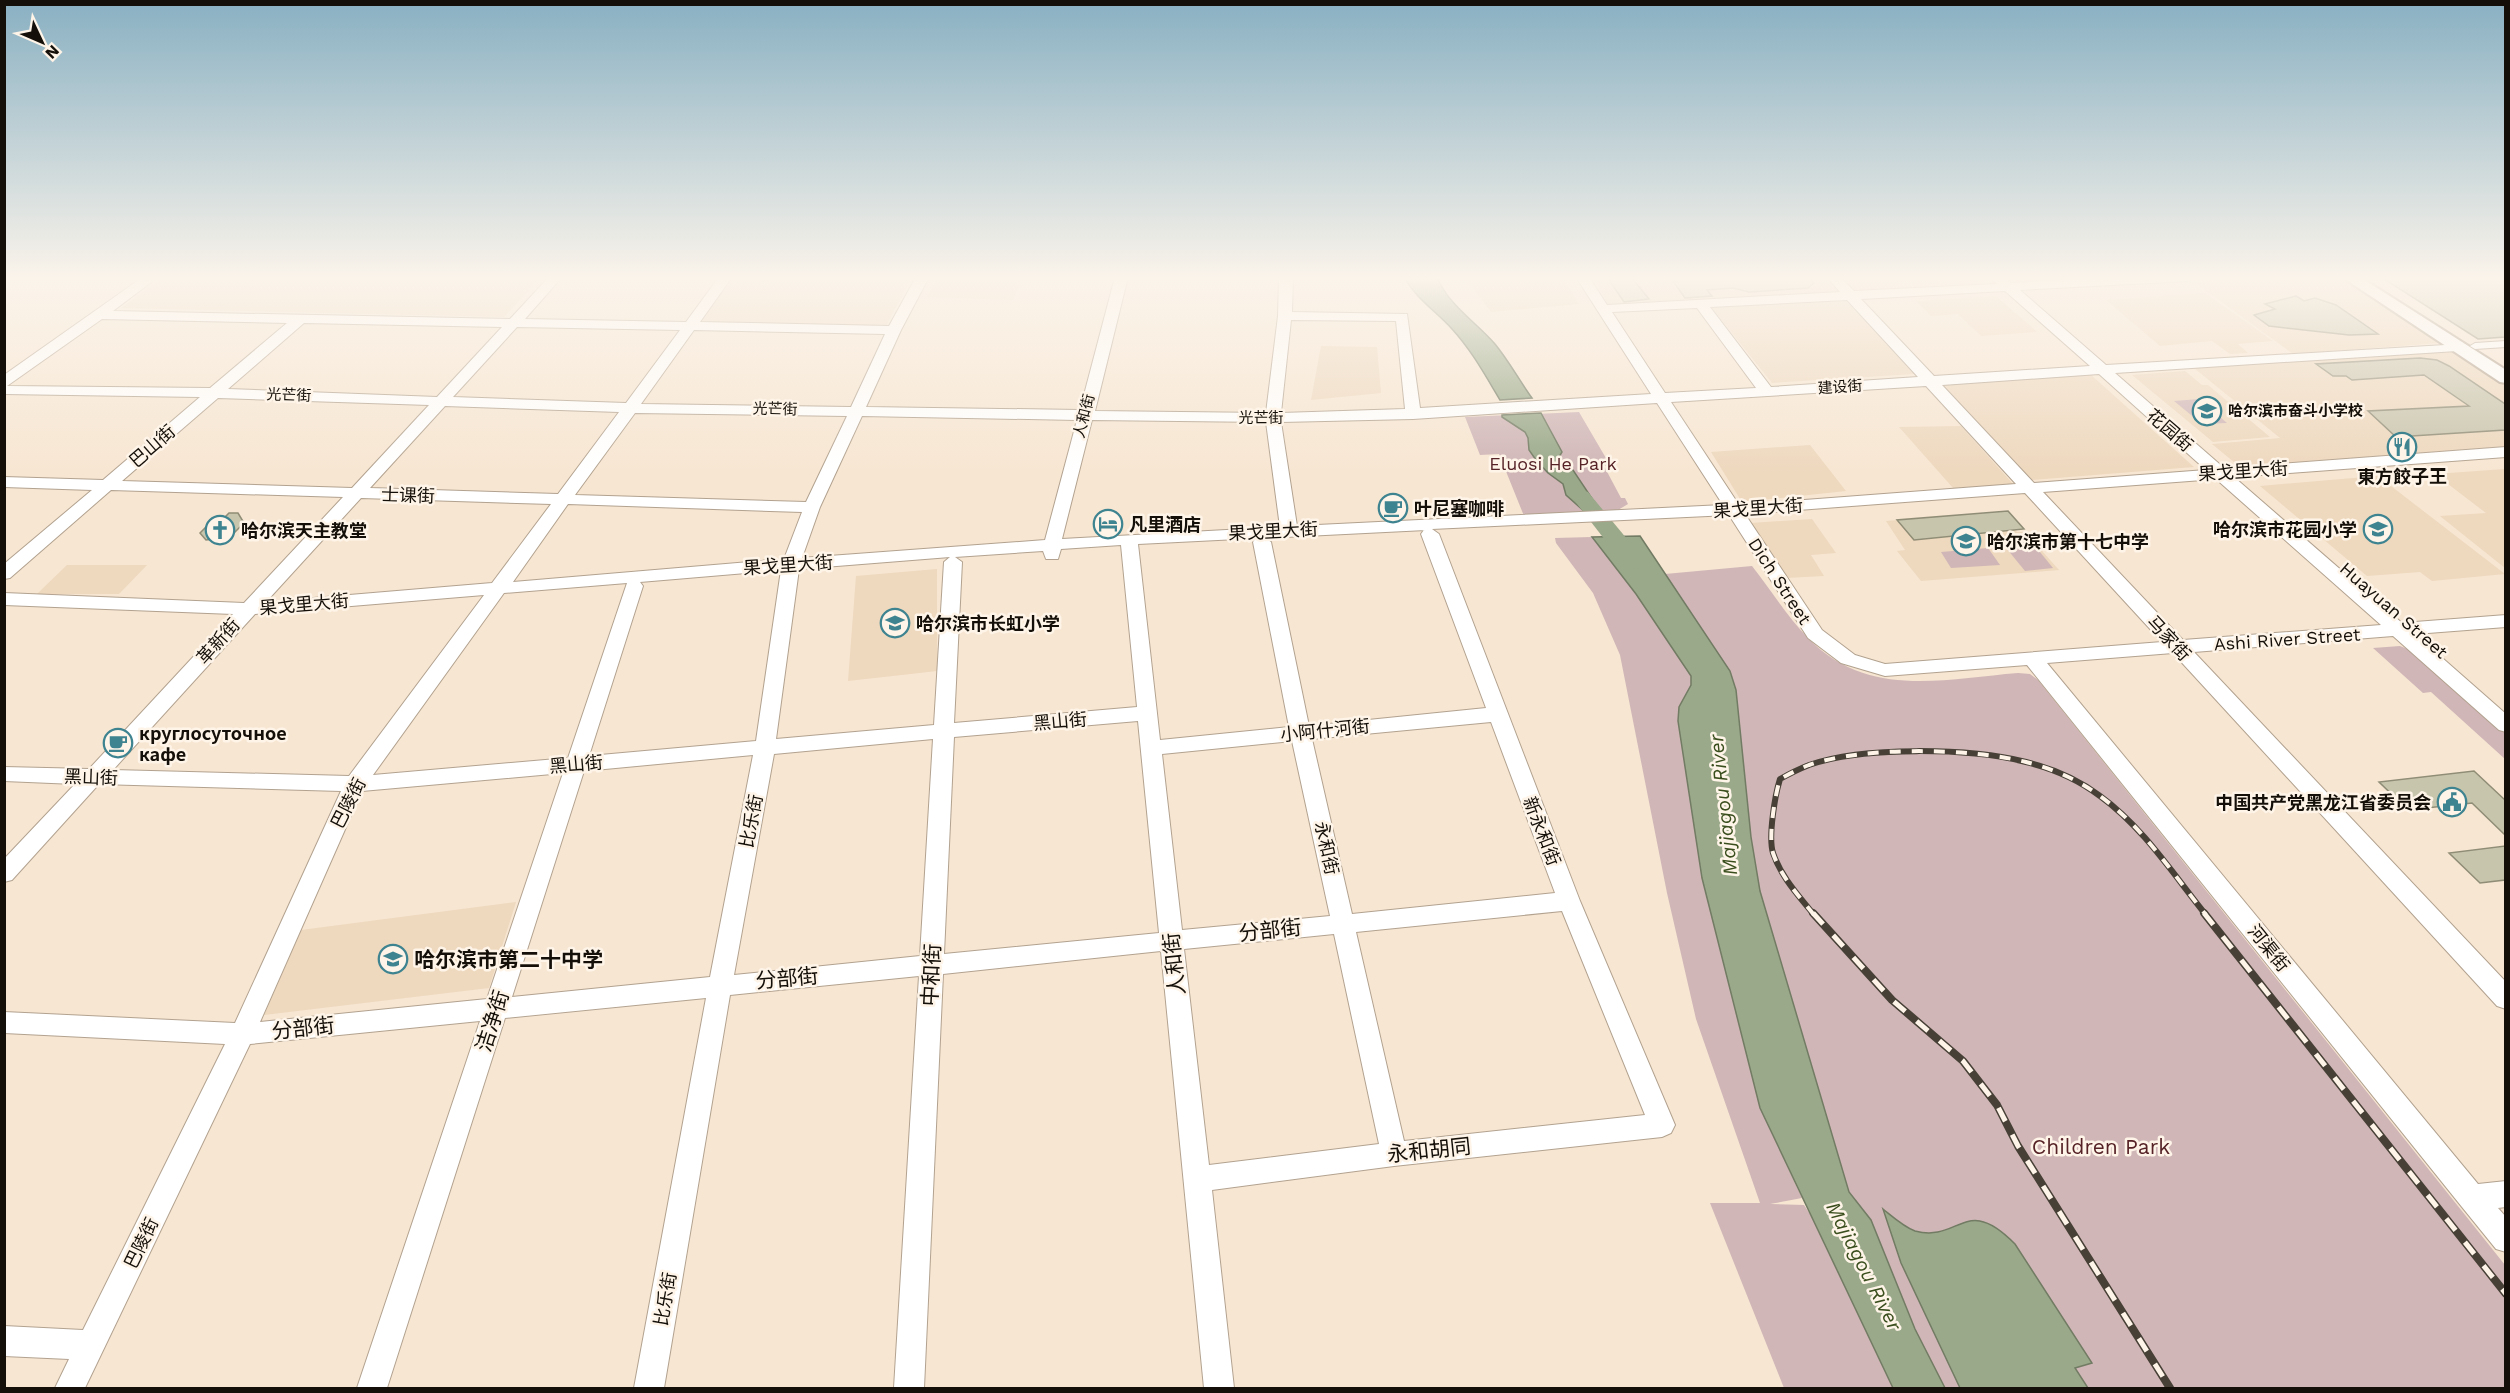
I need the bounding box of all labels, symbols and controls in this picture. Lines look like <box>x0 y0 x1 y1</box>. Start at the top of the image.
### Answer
north arrow <box>12 12 72 72</box>
text: N <box>41 41 63 63</box>
street label: 建设街 <box>1817 376 1863 398</box>
street label: 光芒街 <box>266 385 312 405</box>
street label: 人和街 <box>1070 392 1098 440</box>
school or university icon: 哈尔滨市奋斗小学校 <box>2191 395 2223 427</box>
street label: 光芒街 <box>752 400 798 418</box>
place label: 哈尔滨市奋斗小学校 <box>2228 402 2363 420</box>
street label: 花园街 <box>2143 404 2197 456</box>
street label: 光芒街 <box>1238 409 1284 427</box>
street label: 巴山街 <box>125 420 179 472</box>
restaurant icon: 東方餃子王 <box>2386 431 2418 463</box>
park label: Eluosi He Park <box>1489 453 1617 474</box>
street label: 果戈里大街 <box>2197 457 2289 485</box>
place label: 東方餃子王 <box>2357 466 2447 487</box>
street label: 士课街 <box>381 484 435 506</box>
cafe icon: 叶尼塞咖啡 <box>1377 492 1409 524</box>
street label: 果戈里大街 <box>1712 494 1804 522</box>
place label: 叶尼塞咖啡 <box>1414 498 1504 519</box>
hotel icon: 凡里酒店 <box>1092 508 1124 540</box>
school or university icon: 哈尔滨市花园小学 <box>2362 513 2394 545</box>
church icon: 哈尔滨天主教堂 <box>204 514 236 546</box>
place label: 凡里酒店 <box>1129 514 1201 535</box>
street label: 果戈里大街 <box>1228 518 1318 544</box>
place label: 哈尔滨市花园小学 <box>2213 519 2357 540</box>
place label: 哈尔滨天主教堂 <box>241 520 367 541</box>
school or university icon: 哈尔滨市第十七中学 <box>1950 525 1982 557</box>
place label: 哈尔滨市第十七中学 <box>1987 531 2149 552</box>
street label: Dich Street <box>1744 534 1816 629</box>
street label: 果戈里大街 <box>742 551 834 579</box>
street label: Huayuan Street <box>2336 557 2453 663</box>
street label: 果戈里大街 <box>258 590 350 618</box>
school or university icon: 哈尔滨市长虹小学 <box>879 607 911 639</box>
street label: 马家街 <box>2143 611 2195 665</box>
place label: 哈尔滨市长虹小学 <box>916 613 1060 634</box>
street label: 革新街 <box>192 614 244 668</box>
street label: Ashi River Street <box>2213 623 2362 655</box>
street label: 黑山街 <box>1032 708 1088 734</box>
street label: 小阿什河街 <box>1279 715 1371 745</box>
place label: круглосуточное кафе <box>139 723 287 765</box>
cafe icon: круглосуточное кафе <box>102 727 134 759</box>
water label: Majiagou River <box>1704 732 1742 877</box>
street label: 黑山街 <box>548 751 604 777</box>
street label: 黑山街 <box>64 766 118 788</box>
street label: 巴陵街 <box>326 774 370 832</box>
public building icon: 中国共产党黑龙江省委员会 <box>2436 786 2468 818</box>
street label: 比乐街 <box>736 792 766 850</box>
place label: 中国共产党黑龙江省委员会 <box>2215 792 2431 813</box>
street label: 新永和街 <box>1519 794 1565 868</box>
street label: 永和街 <box>1311 819 1343 877</box>
street label: 分部街 <box>1237 914 1303 946</box>
street label: 河渠街 <box>2244 920 2294 976</box>
street label: 人和街 <box>1158 931 1190 997</box>
school or university icon: 哈尔滨市第二十中学 <box>377 943 409 975</box>
street label: 中和街 <box>917 943 945 1007</box>
place label: 哈尔滨市第二十中学 <box>414 947 603 972</box>
street label: 分部街 <box>755 963 819 993</box>
street label: 洁净街 <box>470 987 514 1055</box>
street label: 分部街 <box>270 1012 336 1044</box>
street label: 永和胡同 <box>1386 1133 1472 1167</box>
park label: Children Park <box>2032 1134 2170 1159</box>
water label: Majiagou River <box>1821 1197 1907 1336</box>
street label: 巴陵街 <box>120 1214 162 1272</box>
street label: 比乐街 <box>650 1271 680 1327</box>

